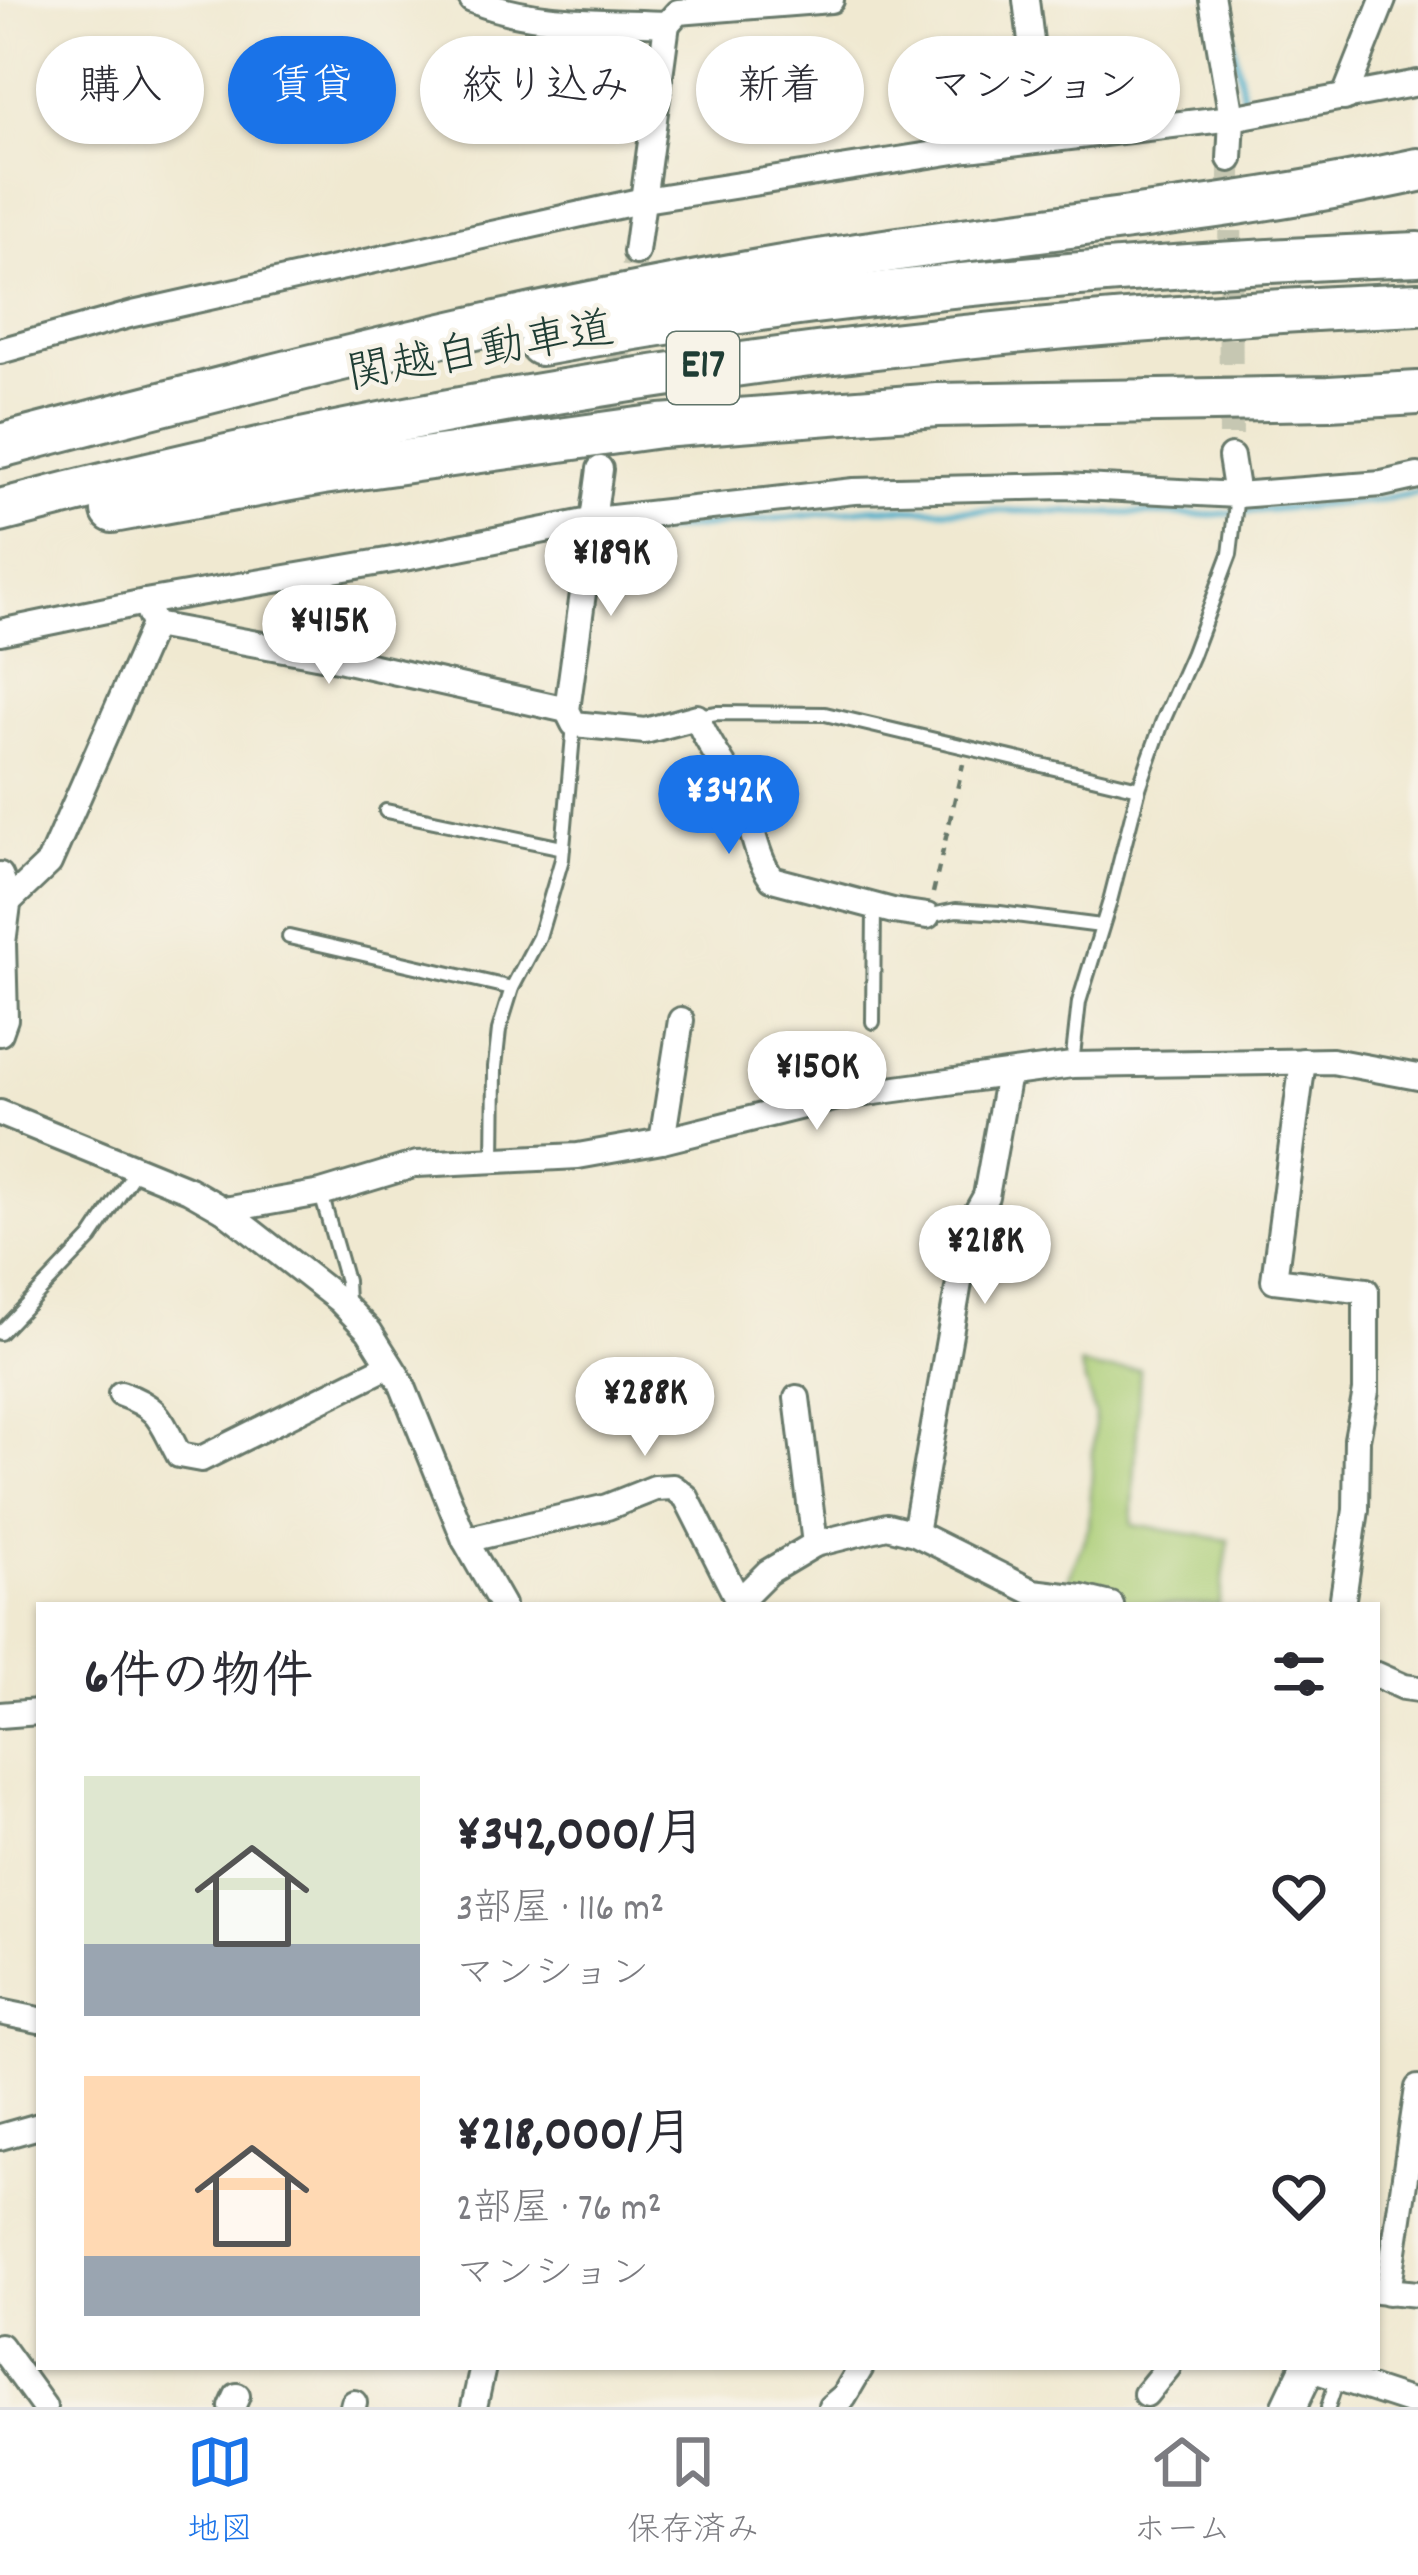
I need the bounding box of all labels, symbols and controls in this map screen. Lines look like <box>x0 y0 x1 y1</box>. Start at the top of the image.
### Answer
chip: 購入 <box>36 36 204 144</box>
chip: 賃貸 <box>228 36 396 144</box>
chip: 絞り込み <box>420 36 672 144</box>
chip: 新着 <box>696 36 864 144</box>
chip: マンション <box>888 36 1180 144</box>
street label: 関越自動車道 <box>342 300 620 410</box>
road number: E17 <box>667 332 739 404</box>
pin: ¥189K <box>527 517 695 619</box>
text: ¥189K <box>572 528 650 583</box>
pin: ¥415K <box>245 585 413 687</box>
text: ¥415K <box>289 596 369 651</box>
pin: ¥342K <box>645 755 813 857</box>
text: ¥342K <box>685 766 773 821</box>
pin: ¥150K <box>733 1031 901 1133</box>
text: ¥150K <box>775 1042 859 1097</box>
pin: ¥218K <box>901 1205 1069 1307</box>
text: ¥218K <box>946 1216 1024 1271</box>
pin: ¥288K <box>561 1357 729 1459</box>
text: ¥288K <box>602 1368 688 1423</box>
icon: filters <box>1266 1641 1332 1707</box>
text: 6件の物件 <box>84 1645 313 1717</box>
text: ¥342,000/月 <box>456 1802 705 1874</box>
icon: home <box>180 1824 324 1968</box>
icon: heart <box>1266 1863 1332 1929</box>
text: 3部屋 · 116 m² <box>456 1884 664 1939</box>
text: マンション <box>456 1949 649 2004</box>
text: ¥218,000/月 <box>456 2102 693 2174</box>
icon: home <box>180 2124 324 2268</box>
icon: heart <box>1266 2163 1332 2229</box>
text: 2部屋 · 76 m² <box>456 2184 662 2239</box>
text: マンション <box>456 2249 649 2304</box>
tab: 地図 <box>187 2429 253 2556</box>
tab: 保存済み <box>627 2429 759 2556</box>
tab: ホーム <box>1133 2429 1231 2556</box>

